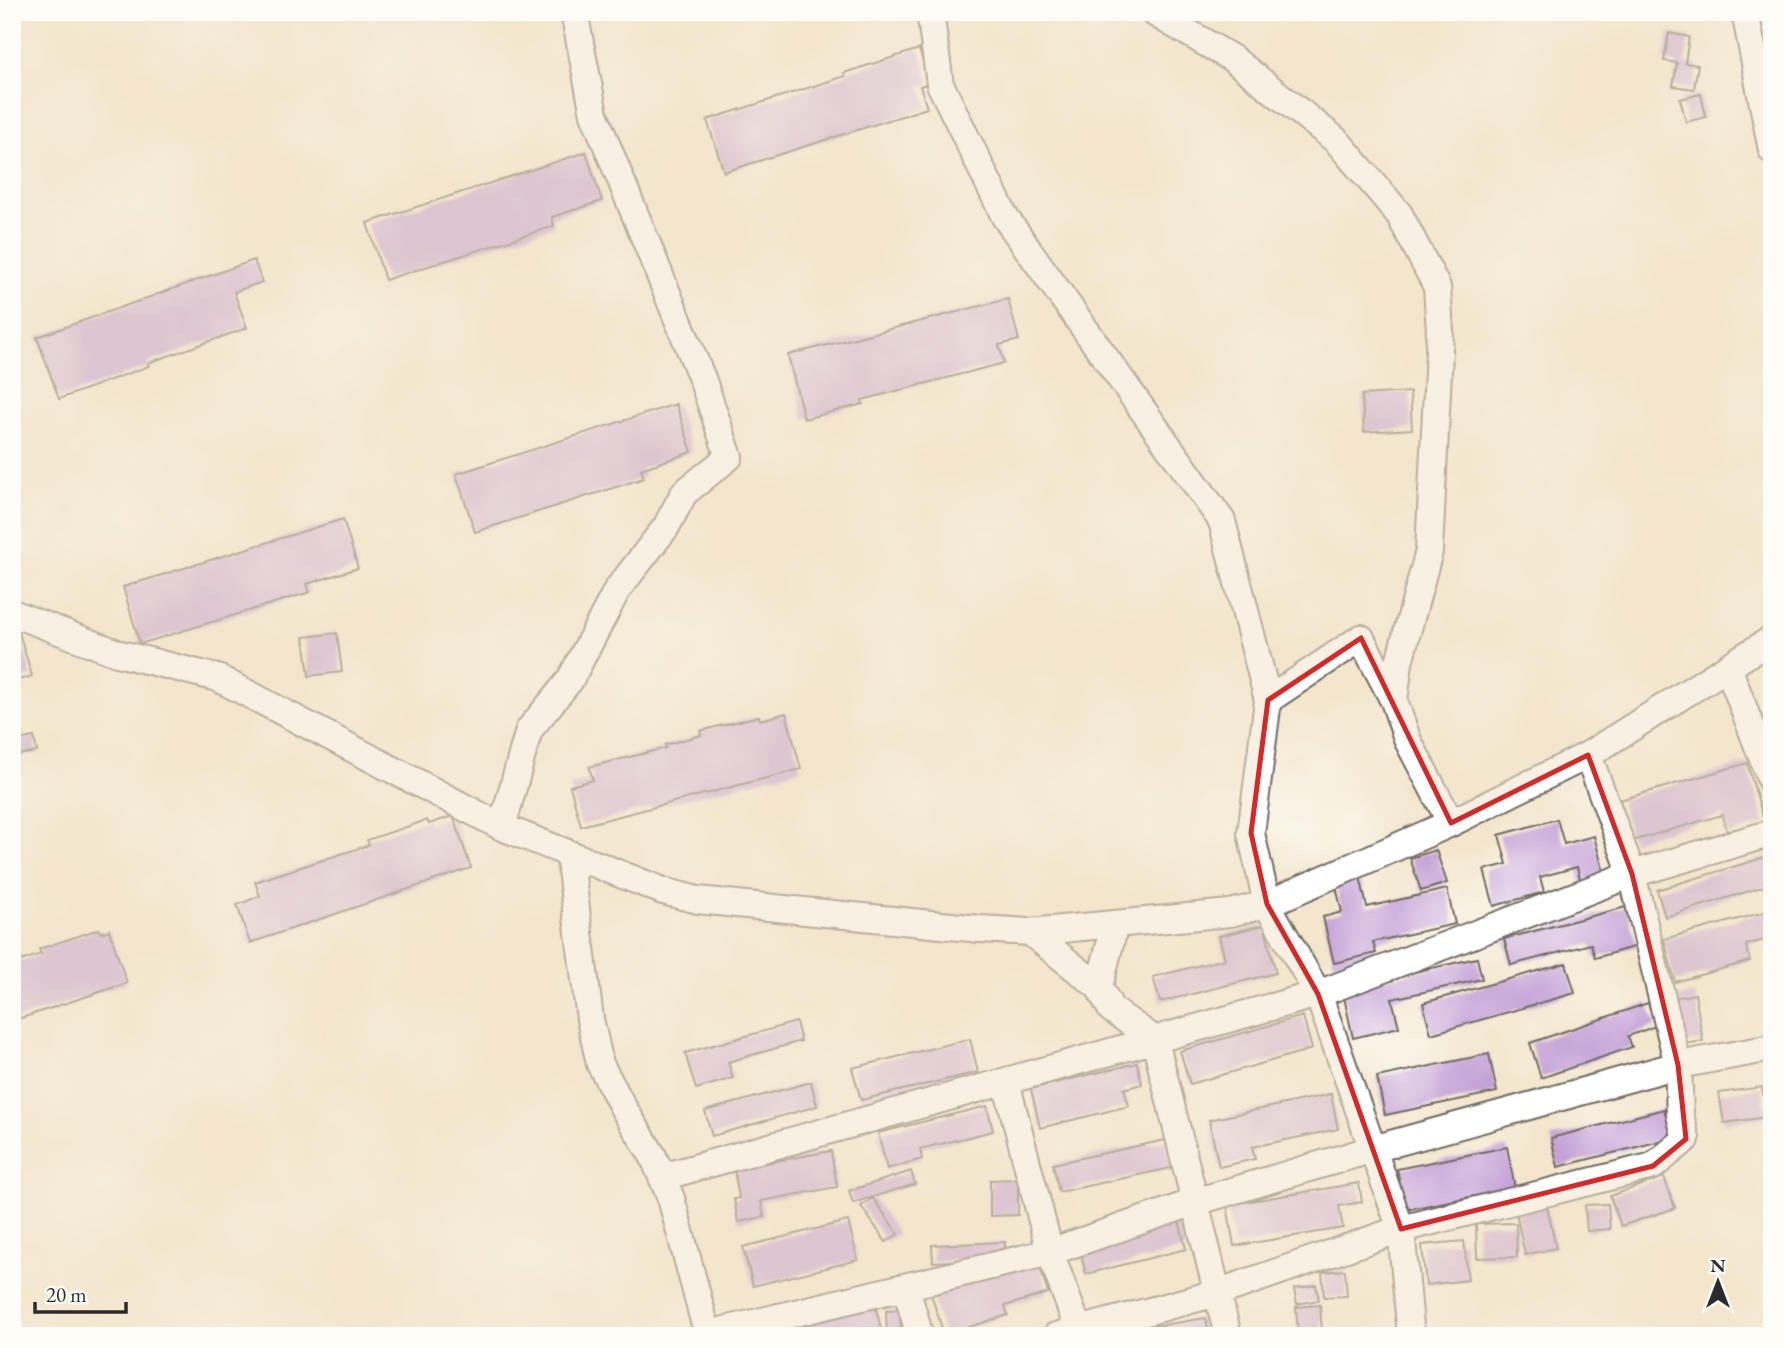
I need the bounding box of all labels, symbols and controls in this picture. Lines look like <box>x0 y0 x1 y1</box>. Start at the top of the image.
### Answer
north arrow <box>1682 1246 1752 1316</box>
text: N <box>1710 1253 1726 1278</box>
scale bar <box>35 1271 126 1315</box>
text: 20 m <box>46 1281 87 1308</box>

